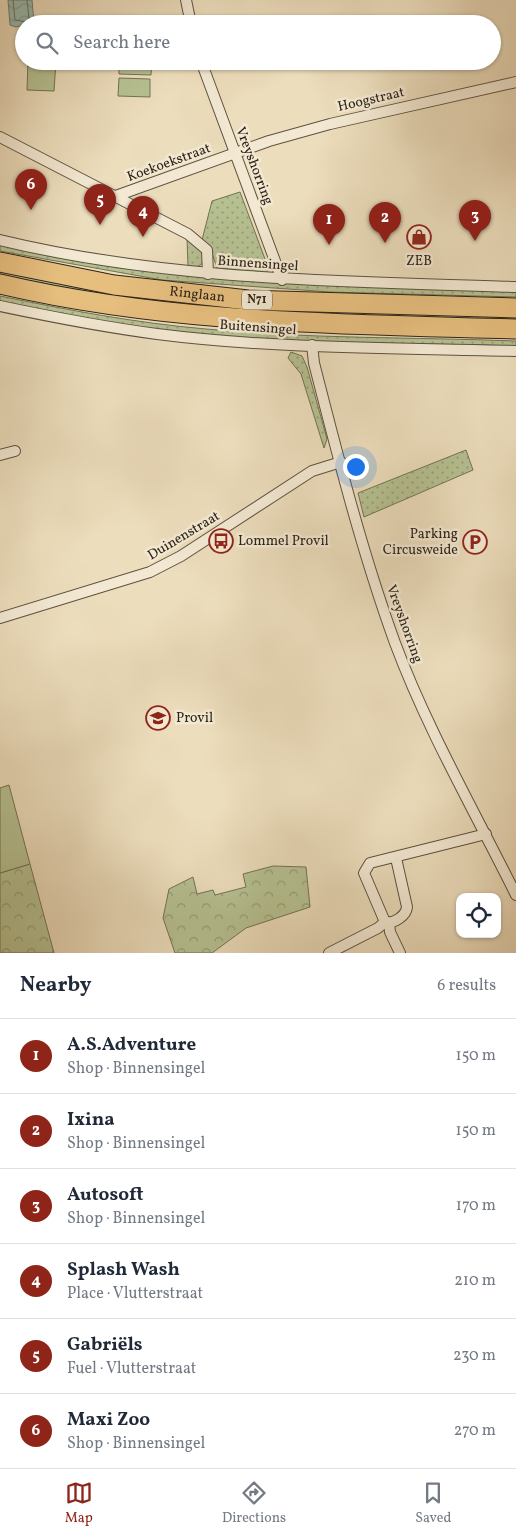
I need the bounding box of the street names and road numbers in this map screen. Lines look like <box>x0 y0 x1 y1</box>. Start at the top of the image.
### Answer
street label: Hoogstraat <box>336 83 406 117</box>
street label: Vreyshorring <box>230 124 278 208</box>
street label: Koekoekstraat <box>125 139 213 187</box>
street label: Binnensingel <box>217 252 299 276</box>
street label: Ringlaan <box>168 282 226 307</box>
road number: N71 <box>242 290 272 310</box>
street label: Buitensingel <box>219 316 297 340</box>
street label: Duinenstraat <box>144 507 224 565</box>
street label: Vreyshorring <box>381 582 427 666</box>

